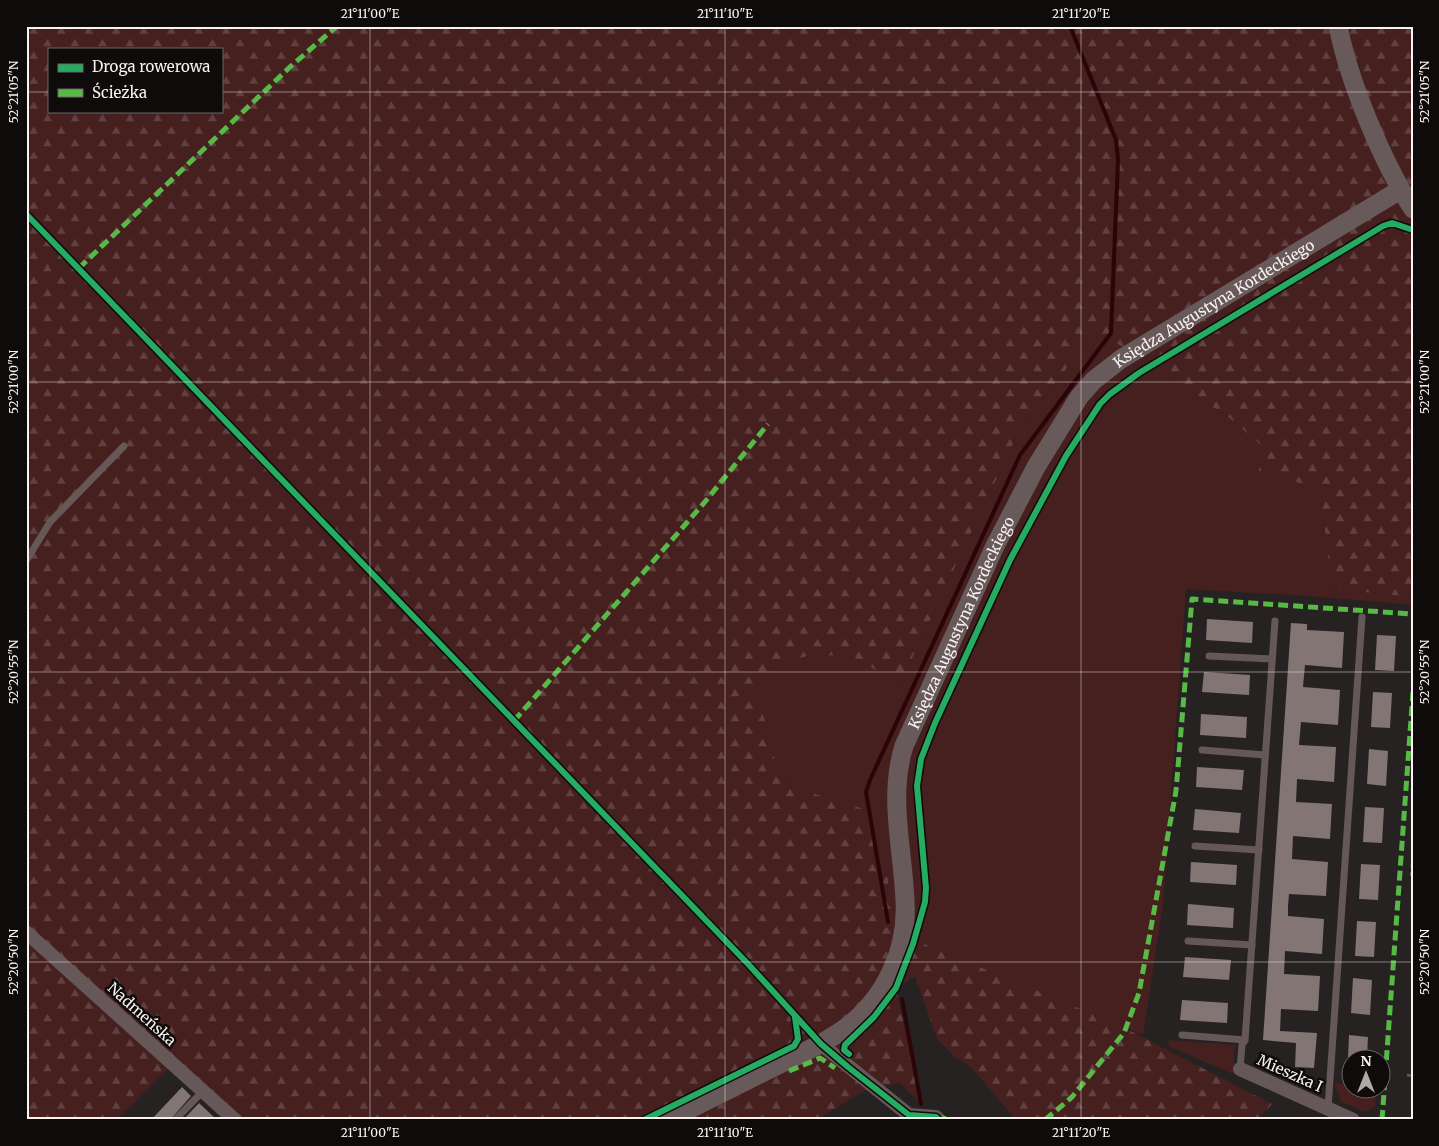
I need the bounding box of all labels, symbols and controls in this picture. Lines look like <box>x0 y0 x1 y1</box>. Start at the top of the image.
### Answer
text: 21°11'00"E <box>341 6 400 21</box>
text: 21°11'10"E <box>697 6 753 21</box>
text: 21°11'20"E <box>1052 6 1110 21</box>
legend <box>48 48 222 112</box>
text: Droga rowerowa <box>92 57 210 76</box>
text: 52°21'05"N <box>6 60 21 123</box>
text: 52°21'05"N <box>1417 60 1432 123</box>
text: Ścieżka <box>92 82 147 102</box>
street label: Księdza Augustyna Kordeckiego <box>1109 235 1318 371</box>
text: 52°21'00"N <box>6 349 21 414</box>
text: 52°21'00"N <box>1417 349 1432 414</box>
street label: Księdza Augustyna Kordeckiego <box>904 513 1018 732</box>
text: 52°20'55"N <box>6 639 21 704</box>
text: 52°20'55"N <box>1417 639 1432 704</box>
text: 52°20'50"N <box>6 928 21 995</box>
text: 52°20'50"N <box>1417 928 1432 995</box>
street label: Nadmeńska <box>104 978 180 1050</box>
north arrow <box>1342 1048 1392 1098</box>
street label: Mieszka I <box>1254 1050 1326 1096</box>
text: N <box>1360 1052 1372 1070</box>
text: 21°11'00"E <box>341 1125 400 1140</box>
text: 21°11'10"E <box>697 1125 753 1140</box>
text: 21°11'20"E <box>1052 1125 1110 1140</box>

